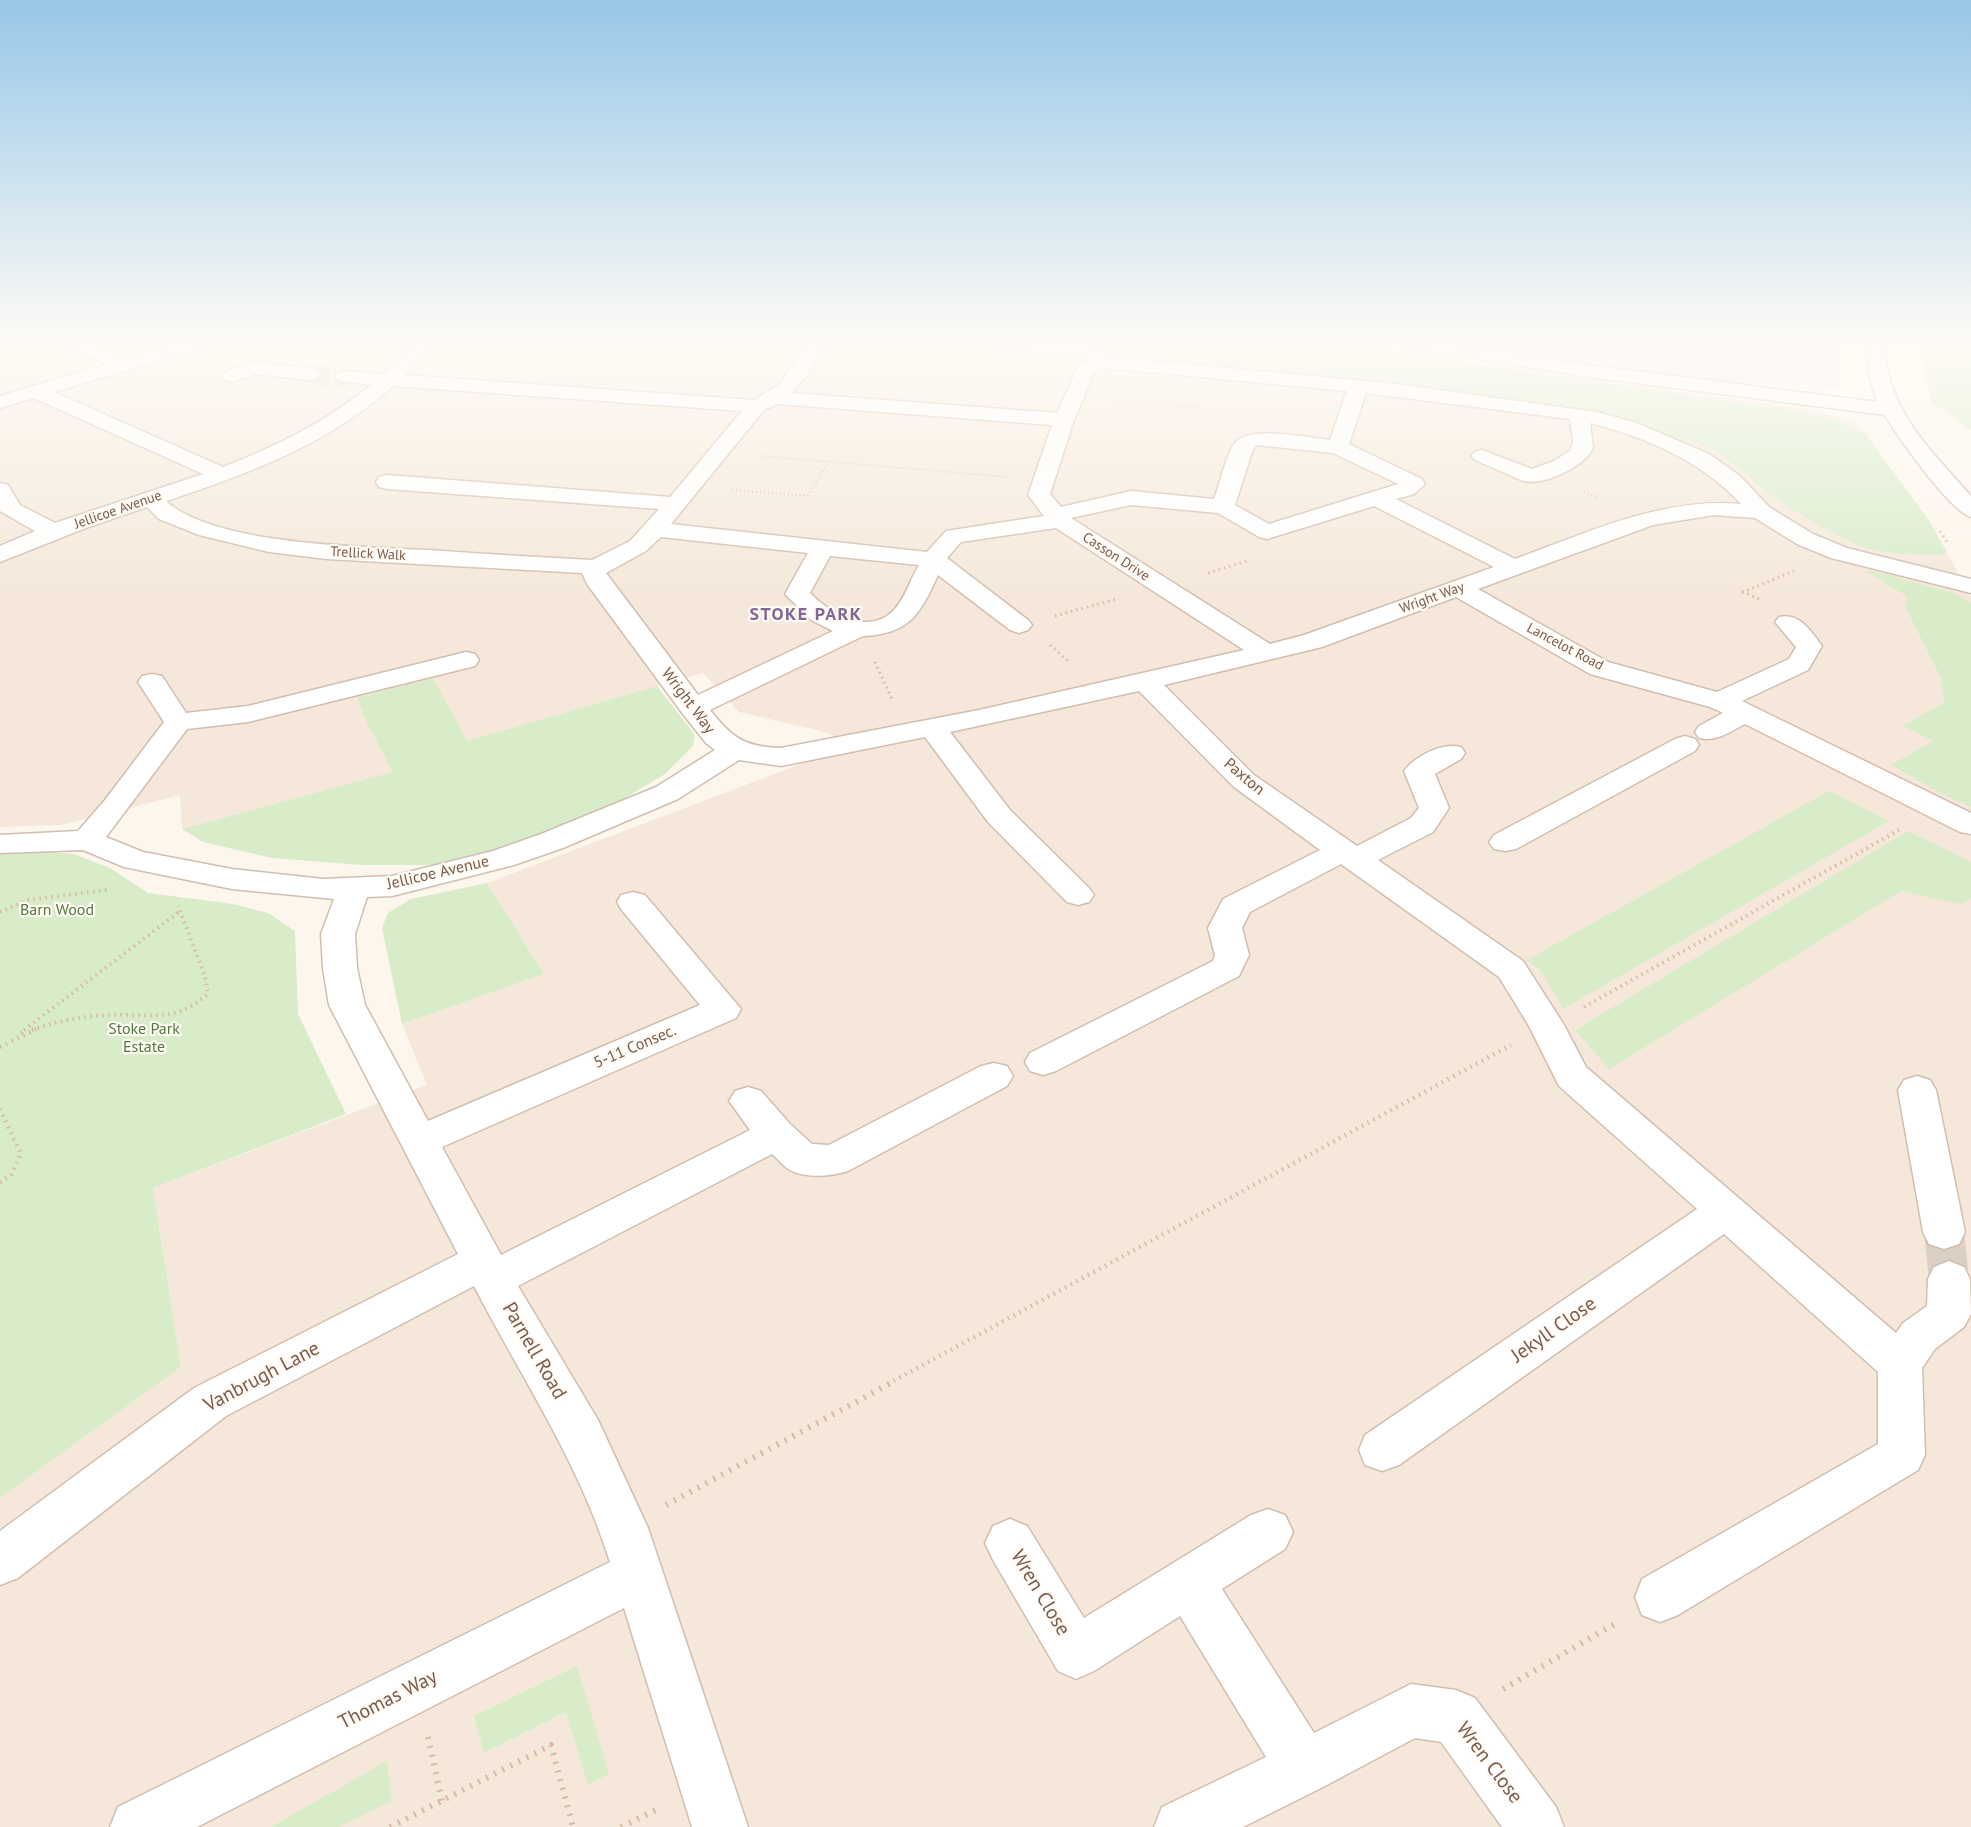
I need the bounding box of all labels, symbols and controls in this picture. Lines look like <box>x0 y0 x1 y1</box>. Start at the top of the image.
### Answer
street label: Jellicoe Avenue <box>72 487 164 533</box>
street label: Casson Drive <box>1079 529 1153 585</box>
street label: Trellick Walk <box>330 544 406 564</box>
street label: Wright Way <box>1397 579 1467 617</box>
district label: STOKE PARK <box>749 604 863 626</box>
street label: Lancelot Road <box>1524 620 1606 674</box>
street label: Wright Way <box>657 664 719 738</box>
street label: Paxton <box>1220 754 1268 800</box>
street label: Jellicoe Avenue <box>385 852 491 894</box>
park label: Barn Wood <box>20 900 94 920</box>
park label: Stoke Park Estate <box>108 1019 180 1057</box>
street label: 5-11 Consec. <box>591 1021 679 1073</box>
street label: Jekyll Close <box>1507 1292 1601 1368</box>
street label: Parnell Road <box>497 1298 571 1404</box>
street label: Vanbrugh Lane <box>200 1336 324 1418</box>
street label: Wren Close <box>1005 1546 1075 1640</box>
street label: Thomas Way <box>335 1665 441 1735</box>
street label: Wren Close <box>1451 1718 1527 1808</box>

